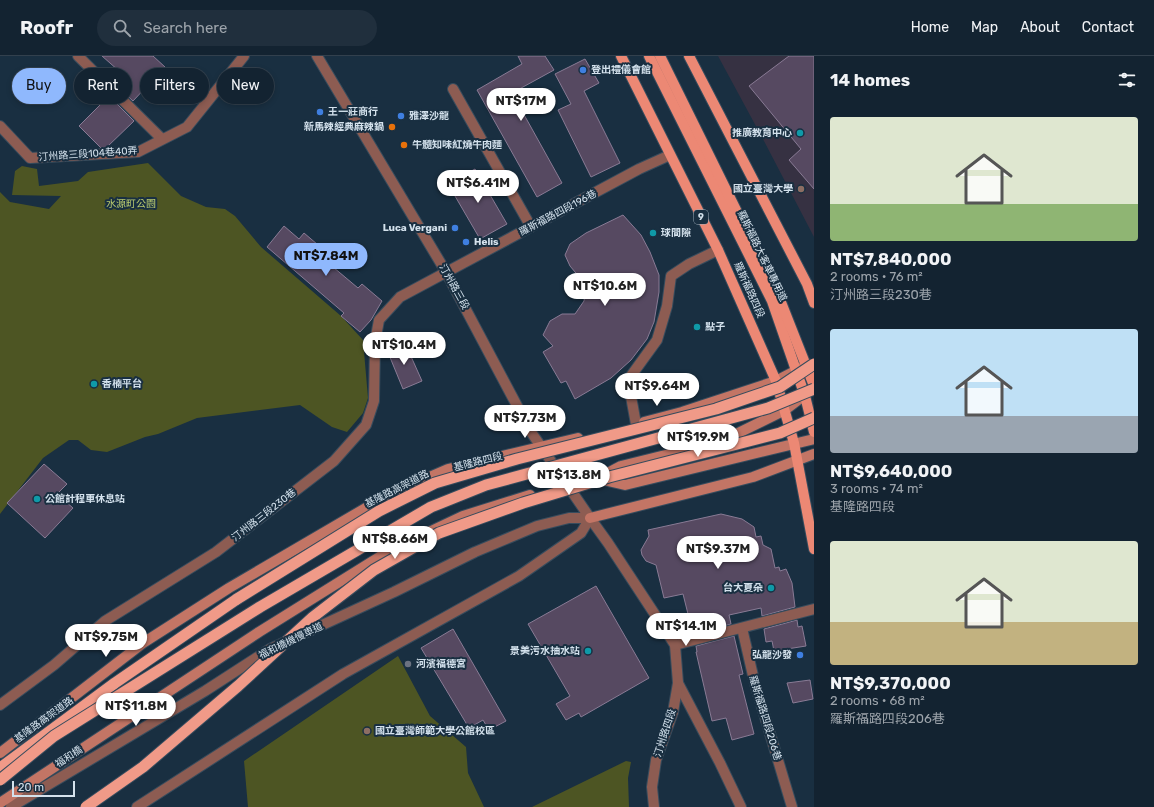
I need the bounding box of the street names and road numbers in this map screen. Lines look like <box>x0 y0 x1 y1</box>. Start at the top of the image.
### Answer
street label: 汀州路三段104巷40弄 <box>38 145 138 163</box>
street label: 羅斯福路四段196巷 <box>517 187 599 239</box>
street label: 羅斯福路大客車專用道 <box>735 208 789 304</box>
road number: 9 <box>694 210 708 224</box>
street label: 羅斯福路四段 <box>731 260 767 320</box>
street label: 汀州路三段 <box>437 262 471 312</box>
street label: 基隆路四段 <box>452 450 504 474</box>
street label: 基隆路高架道路 <box>363 468 431 510</box>
street label: 汀州路三段230巷 <box>229 486 299 544</box>
street label: 福和橋機慢車道 <box>257 620 325 662</box>
street label: 羅斯福路四段206巷 <box>746 674 784 762</box>
street label: 基隆路高架道路 <box>12 695 76 745</box>
street label: 汀州路四段 <box>652 707 678 759</box>
street label: 福和橋 <box>53 744 85 770</box>

